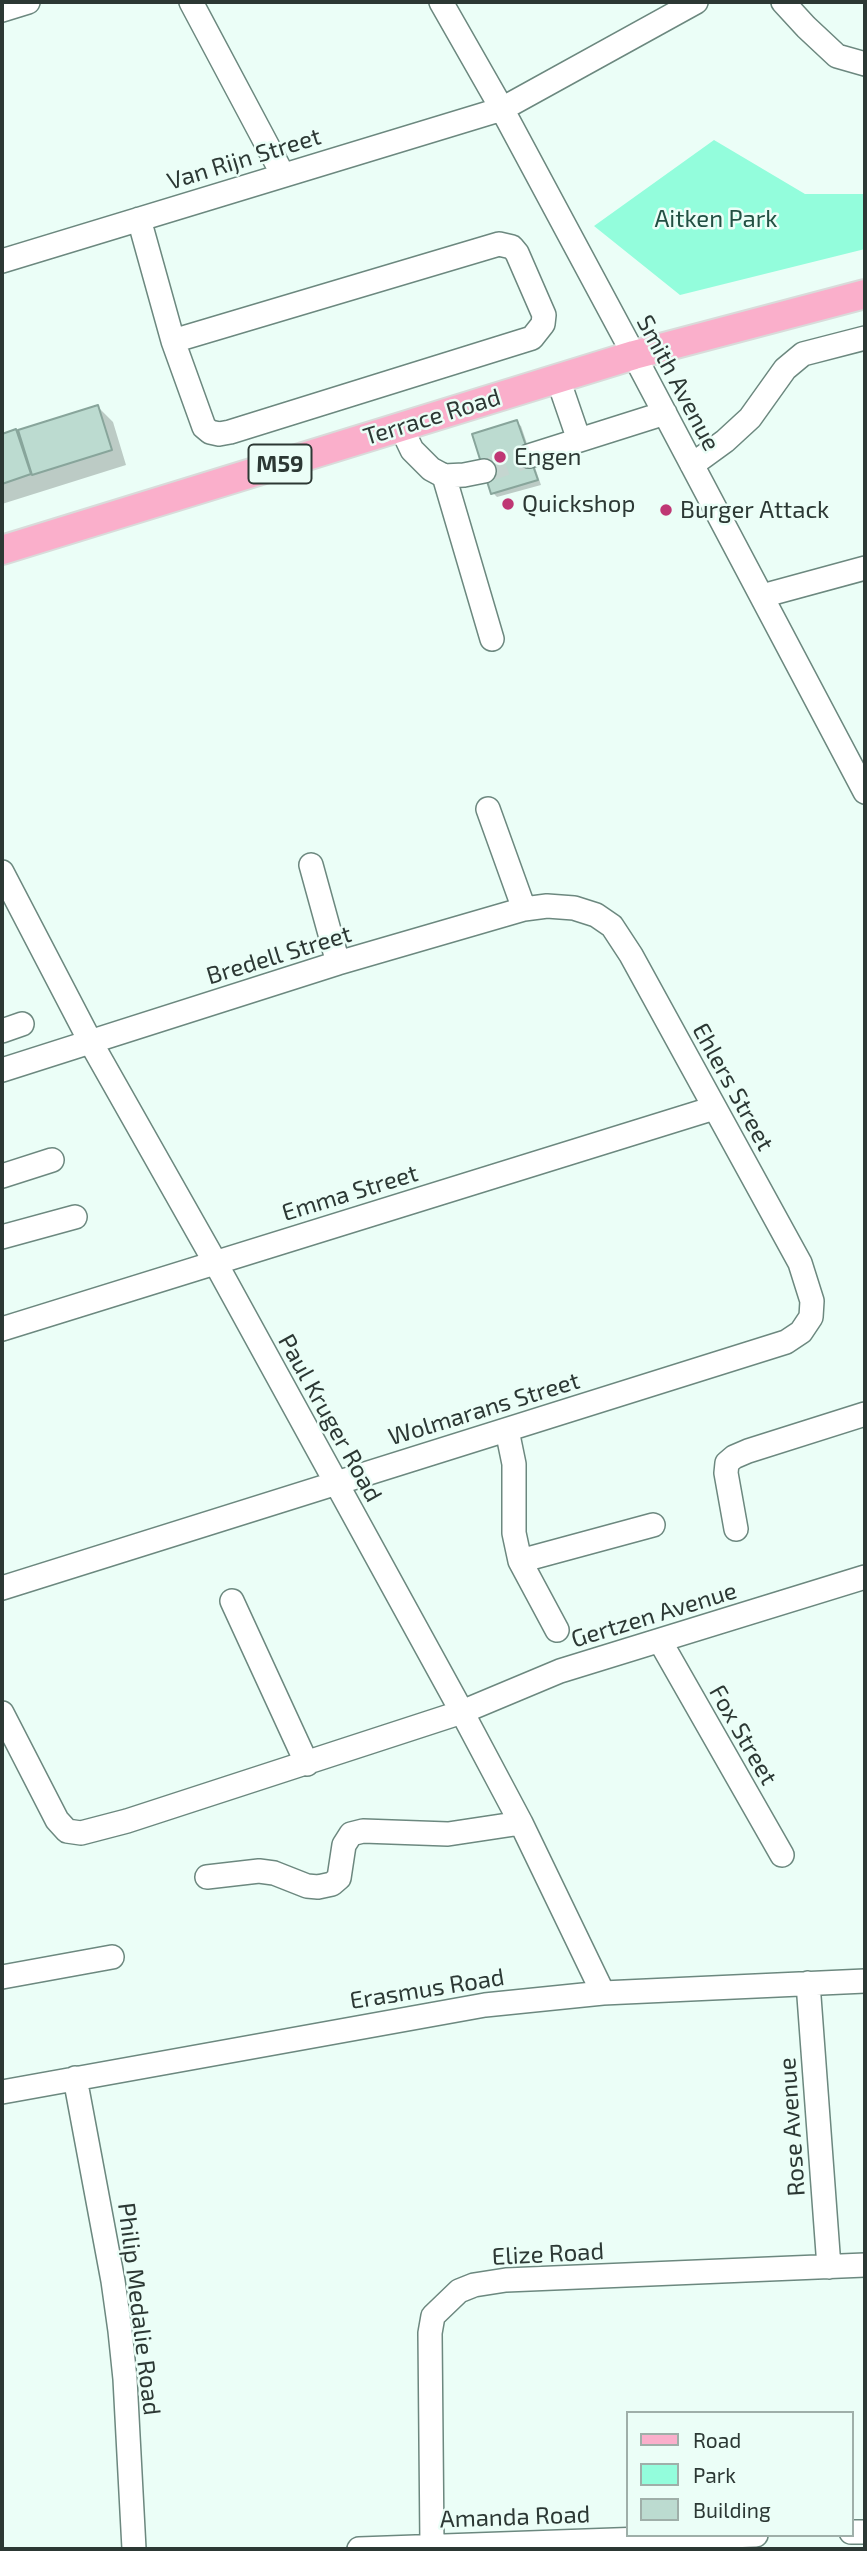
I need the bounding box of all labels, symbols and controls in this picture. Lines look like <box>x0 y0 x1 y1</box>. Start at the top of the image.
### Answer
street label: Van Rijn Street <box>164 122 324 196</box>
park label: Aitken Park <box>654 205 778 233</box>
street label: Smith Avenue <box>630 310 726 456</box>
street label: Terrace Road <box>360 383 504 451</box>
place label: Engen <box>514 443 582 471</box>
road number: M59 <box>248 445 312 484</box>
marker: Engen <box>492 449 508 465</box>
place label: Quickshop <box>522 490 635 518</box>
marker: Quickshop <box>500 496 516 512</box>
place label: Burger Attack <box>680 496 829 524</box>
marker: Burger Attack <box>658 502 674 518</box>
street label: Bredell Street <box>203 919 355 991</box>
street label: Ehlers Street <box>686 1018 780 1156</box>
street label: Emma Street <box>279 1159 421 1227</box>
street label: Paul Kruger Road <box>272 1329 388 1507</box>
street label: Wolmarans Street <box>385 1366 583 1452</box>
street label: Gertzen Avenue <box>568 1576 740 1654</box>
street label: Fox Street <box>703 1680 783 1790</box>
street label: Erasmus Road <box>348 1963 506 2015</box>
street label: Rose Avenue <box>773 2057 811 2197</box>
street label: Philip Medalie Road <box>112 2201 166 2417</box>
street label: Elize Road <box>491 2237 605 2271</box>
legend <box>626 2411 853 2537</box>
text: Road <box>693 2427 741 2452</box>
text: Park <box>693 2462 736 2487</box>
text: Building <box>693 2497 771 2522</box>
street label: Amanda Road <box>439 2500 591 2534</box>

